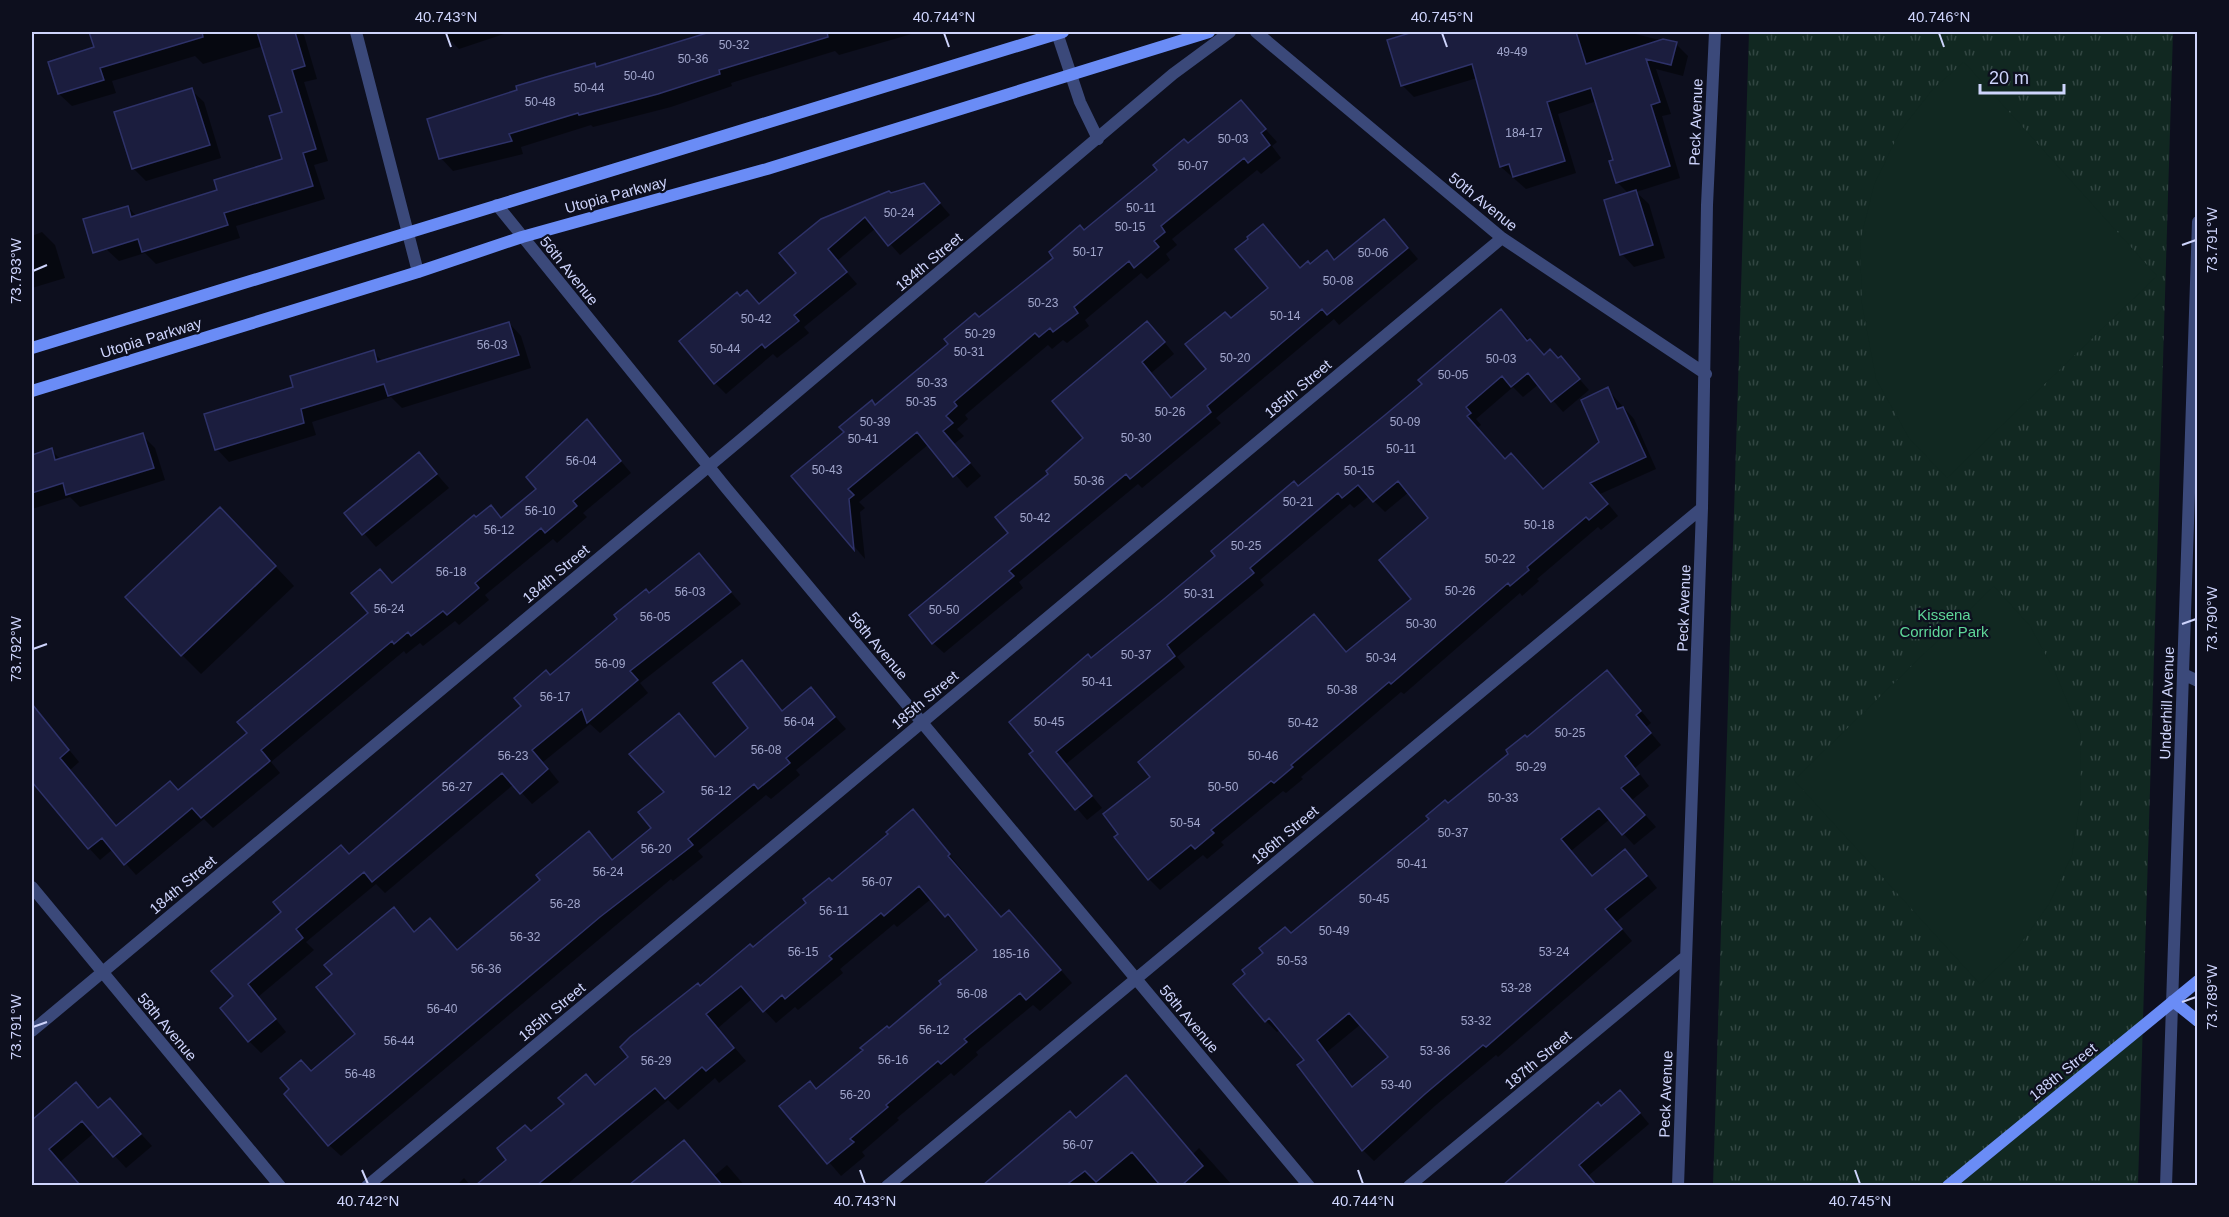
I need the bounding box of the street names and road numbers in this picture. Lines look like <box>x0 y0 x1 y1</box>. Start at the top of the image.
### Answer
street label: Peck Avenue <box>1685 78 1706 166</box>
street label: 50th Avenue <box>1446 169 1521 234</box>
street label: Utopia Parkway <box>563 173 669 216</box>
street label: 184th Street <box>892 228 966 294</box>
street label: 56th Avenue <box>537 233 602 308</box>
street label: Utopia Parkway <box>98 314 204 361</box>
street label: 185th Street <box>1261 355 1335 421</box>
street label: 184th Street <box>519 540 593 606</box>
street label: Peck Avenue <box>1673 564 1694 652</box>
street label: 56th Avenue <box>845 608 912 683</box>
street label: Underhill Avenue <box>2156 646 2177 760</box>
street label: 185th Street <box>888 666 962 732</box>
street label: 186th Street <box>1248 801 1322 867</box>
street label: 184th Street <box>146 851 220 917</box>
street label: 185th Street <box>515 978 589 1044</box>
street label: 56th Avenue <box>1156 981 1223 1056</box>
street label: 58th Avenue <box>134 989 201 1064</box>
street label: 187th Street <box>1501 1026 1575 1092</box>
street label: 188th Street <box>2026 1039 2100 1104</box>
street label: Peck Avenue <box>1655 1050 1676 1138</box>

